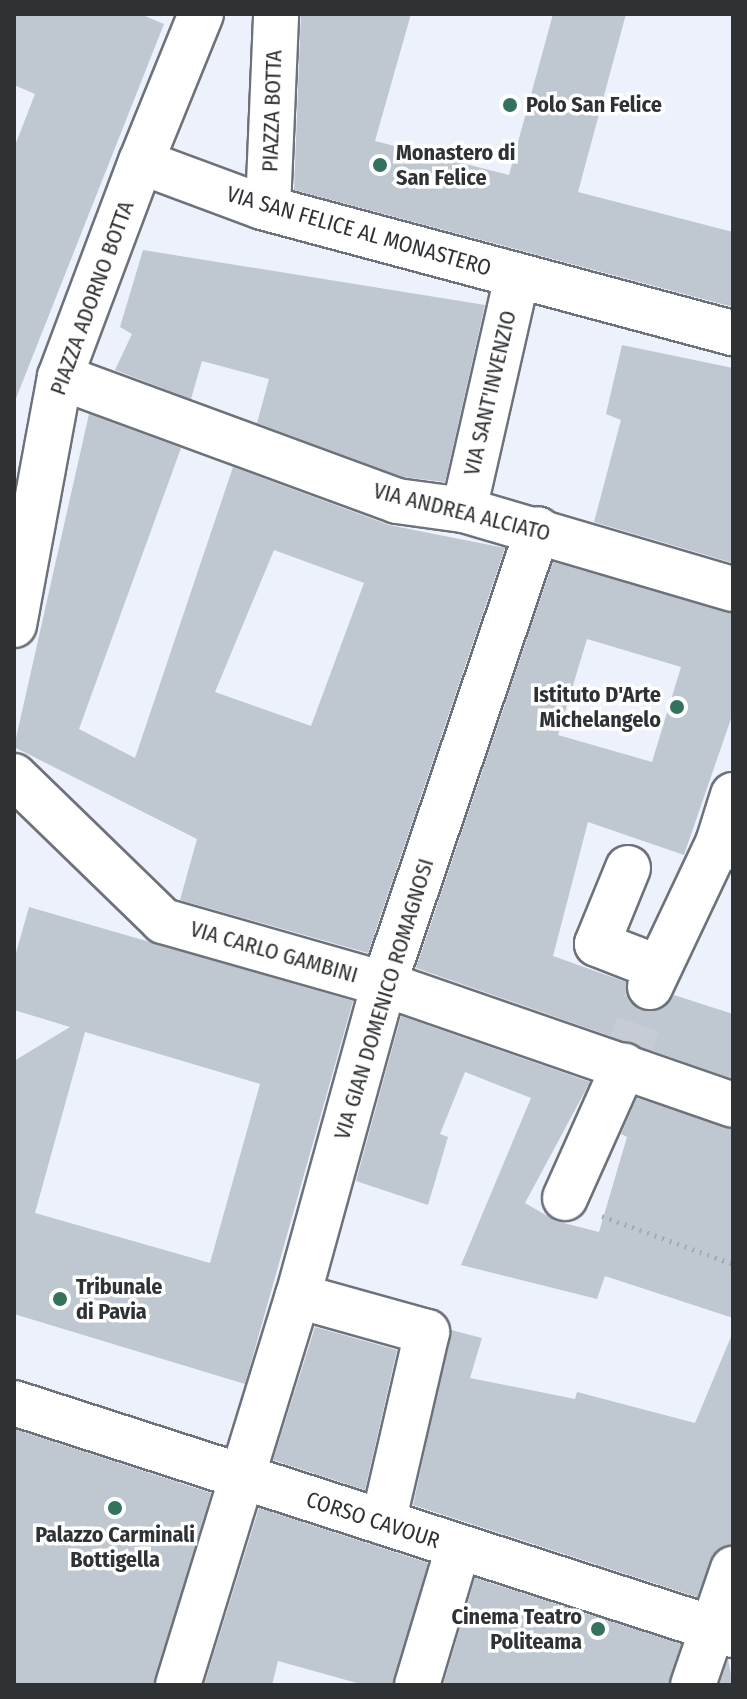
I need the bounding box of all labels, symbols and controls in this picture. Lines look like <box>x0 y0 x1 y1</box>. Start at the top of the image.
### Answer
street label: PIAZZA BOTTA <box>257 50 287 172</box>
place label: Polo San Felice <box>526 92 662 118</box>
marker: Polo San Felice <box>501 96 519 114</box>
place label: Monastero di San Felice <box>396 139 516 190</box>
marker: Monastero di San Felice <box>371 156 389 174</box>
street label: VIA SAN FELICE AL MONASTERO <box>224 181 494 281</box>
street label: PIAZZA ADORNO BOTTA <box>45 197 139 399</box>
street label: VIA SANT'INVENZIO <box>458 308 522 478</box>
street label: VIA ANDREA ALCIATO <box>371 477 553 547</box>
place label: Istituto D'Arte Michelangelo <box>533 681 661 732</box>
marker: Istituto D'Arte Michelangelo <box>668 698 686 716</box>
street label: VIA GIAN DOMENICO ROMAGNOSI <box>329 855 439 1143</box>
street label: VIA CARLO GAMBINI <box>187 915 361 989</box>
place label: Tribunale di Pavia <box>76 1273 163 1324</box>
marker: Tribunale di Pavia <box>51 1290 69 1308</box>
street label: CORSO CAVOUR <box>303 1486 443 1554</box>
marker: Palazzo Carminali Bottigella <box>106 1499 124 1517</box>
place label: Palazzo Carminali Bottigella <box>35 1521 195 1572</box>
place label: Cinema Teatro Politeama <box>451 1603 582 1654</box>
marker: Cinema Teatro Politeama <box>589 1620 607 1638</box>

